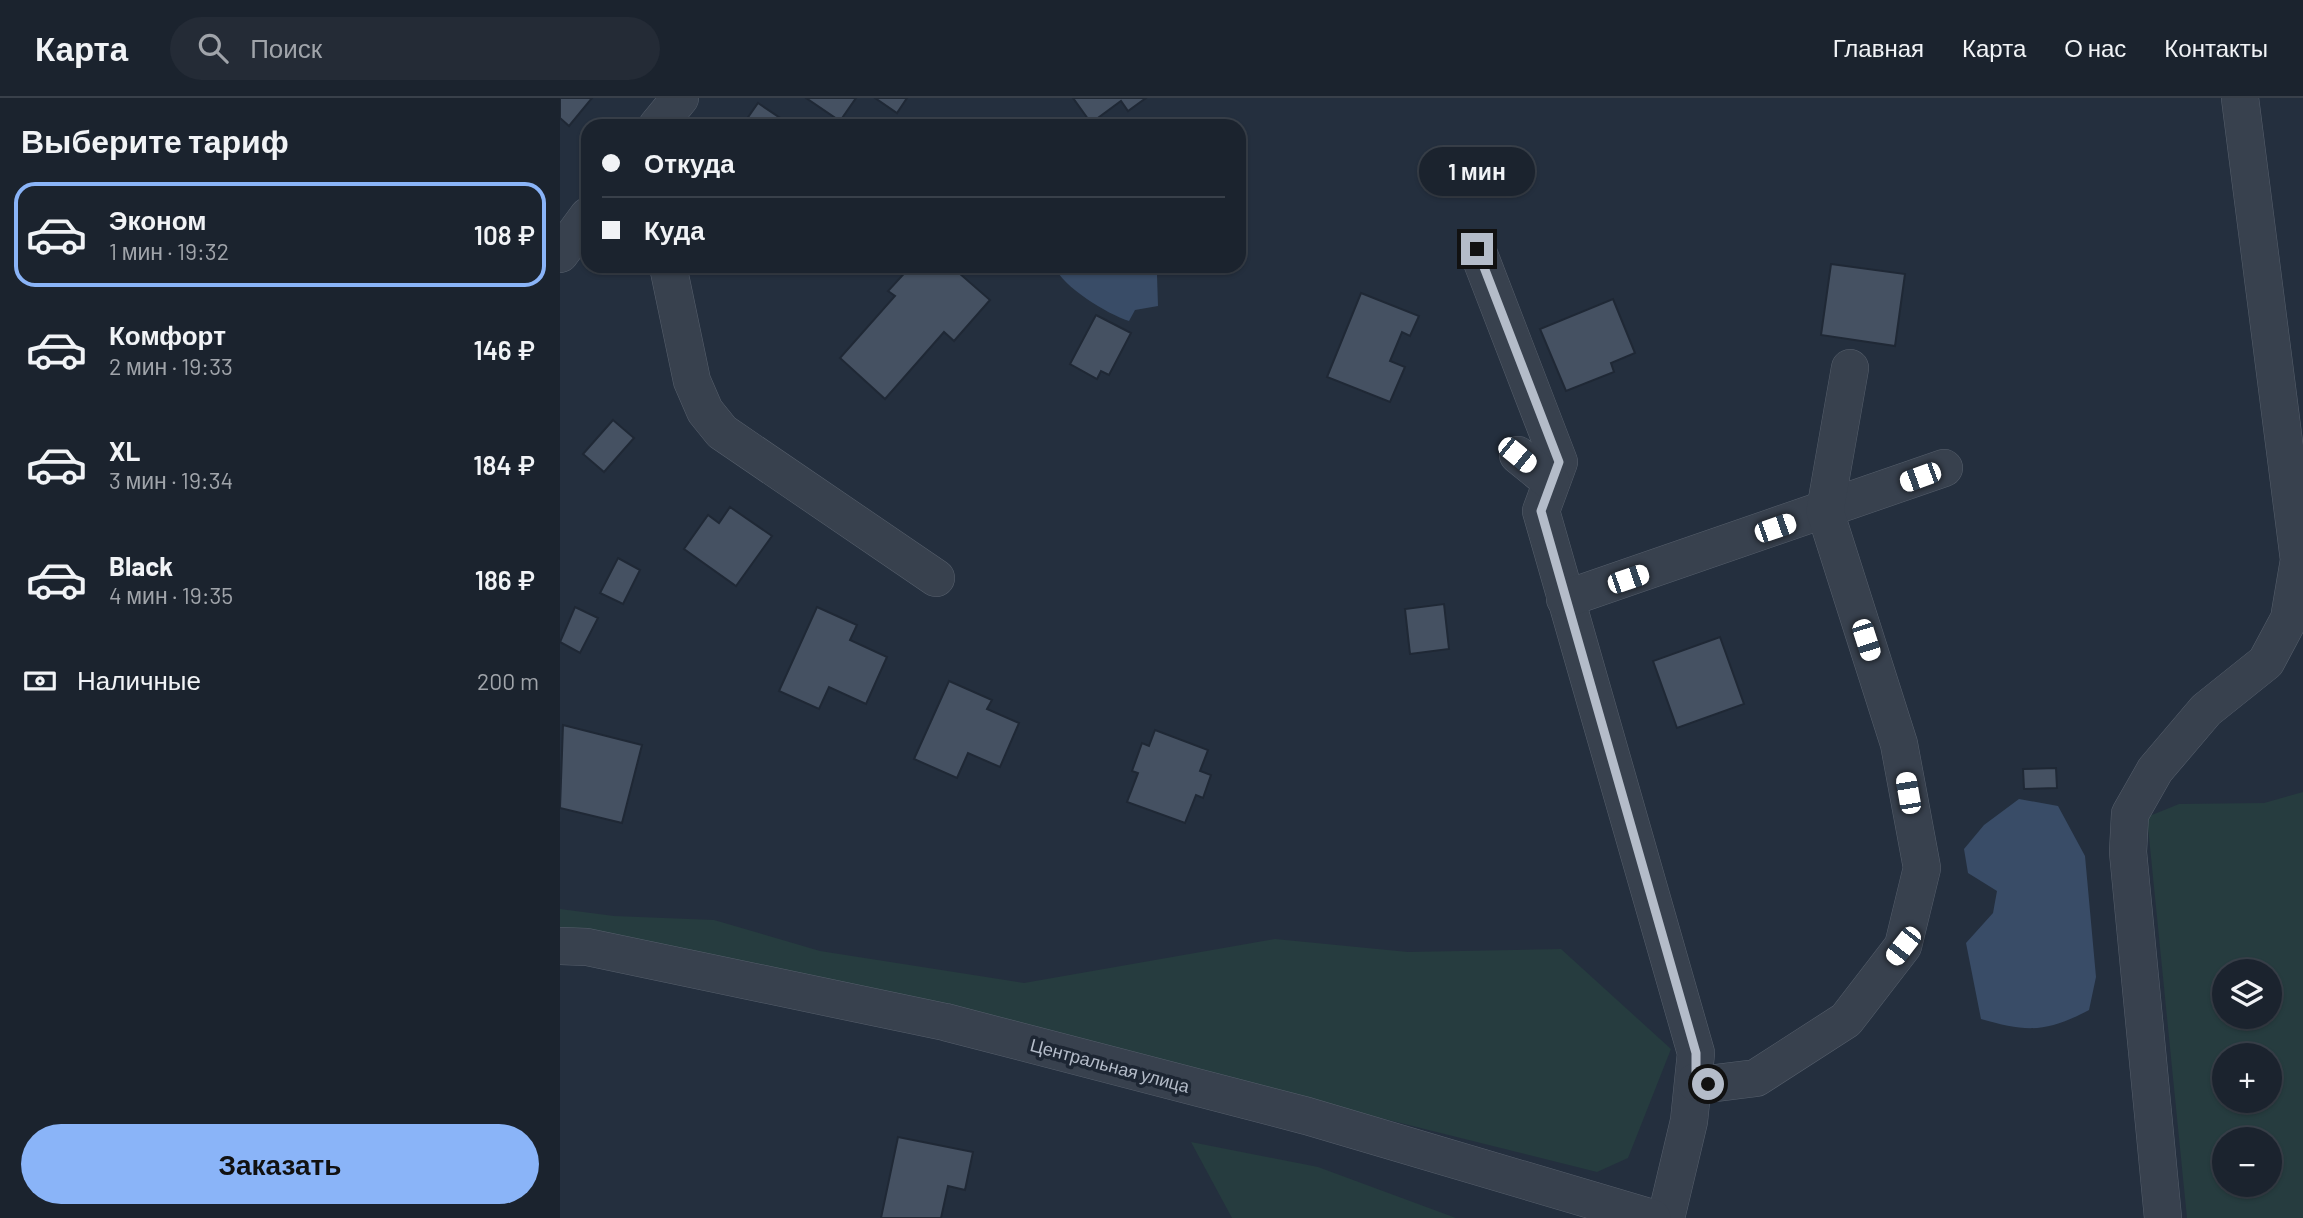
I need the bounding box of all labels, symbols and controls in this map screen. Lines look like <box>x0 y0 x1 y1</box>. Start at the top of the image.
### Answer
search box <box>170 17 660 80</box>
text: Карта <box>35 28 128 68</box>
icon: search <box>194 29 232 67</box>
text: Поиск <box>250 32 322 63</box>
text: Главная <box>1833 33 1924 62</box>
text: Карта <box>1962 33 2026 62</box>
text: О нас <box>2064 33 2126 62</box>
text: Контакты <box>2164 33 2268 62</box>
text: Выберите тариф <box>21 121 289 159</box>
text: Откуда <box>644 147 735 178</box>
callout: 1 мин <box>1419 148 1535 197</box>
text: 1 мин <box>1448 157 1506 185</box>
icon: car <box>25 203 88 266</box>
text: Эконом <box>109 204 207 235</box>
text: Куда <box>644 214 705 245</box>
text: 108 ₽ <box>474 219 535 250</box>
route end <box>1461 233 1493 265</box>
text: 1 мин · 19:32 <box>109 237 229 265</box>
icon: car <box>25 318 88 381</box>
text: Комфорт <box>109 319 226 350</box>
text: 146 ₽ <box>473 334 535 365</box>
text: 2 мин · 19:33 <box>109 352 233 380</box>
icon: car <box>25 433 88 496</box>
car <box>1495 434 1540 476</box>
text: XL <box>109 435 140 466</box>
text: 184 ₽ <box>473 449 535 480</box>
car <box>1897 460 1944 494</box>
text: 3 мин · 19:34 <box>109 466 233 494</box>
car <box>1752 511 1799 545</box>
icon: car <box>25 548 88 611</box>
text: Black <box>109 550 173 581</box>
car <box>1605 562 1652 596</box>
text: 186 ₽ <box>475 564 535 595</box>
text: 4 мин · 19:35 <box>109 581 233 609</box>
car <box>1850 617 1883 663</box>
icon: cash <box>21 662 59 700</box>
text: Наличные <box>77 664 201 695</box>
text: 200 m <box>477 667 539 695</box>
car <box>1895 770 1922 816</box>
car <box>1882 923 1925 969</box>
map controls <box>2212 959 2282 1197</box>
button: layers <box>2212 959 2282 1029</box>
street label: Центральная улица <box>1028 1033 1193 1097</box>
button: + <box>2212 1043 2282 1113</box>
route start <box>1692 1068 1724 1100</box>
button: Заказать <box>21 1124 539 1204</box>
button: − <box>2212 1127 2282 1197</box>

